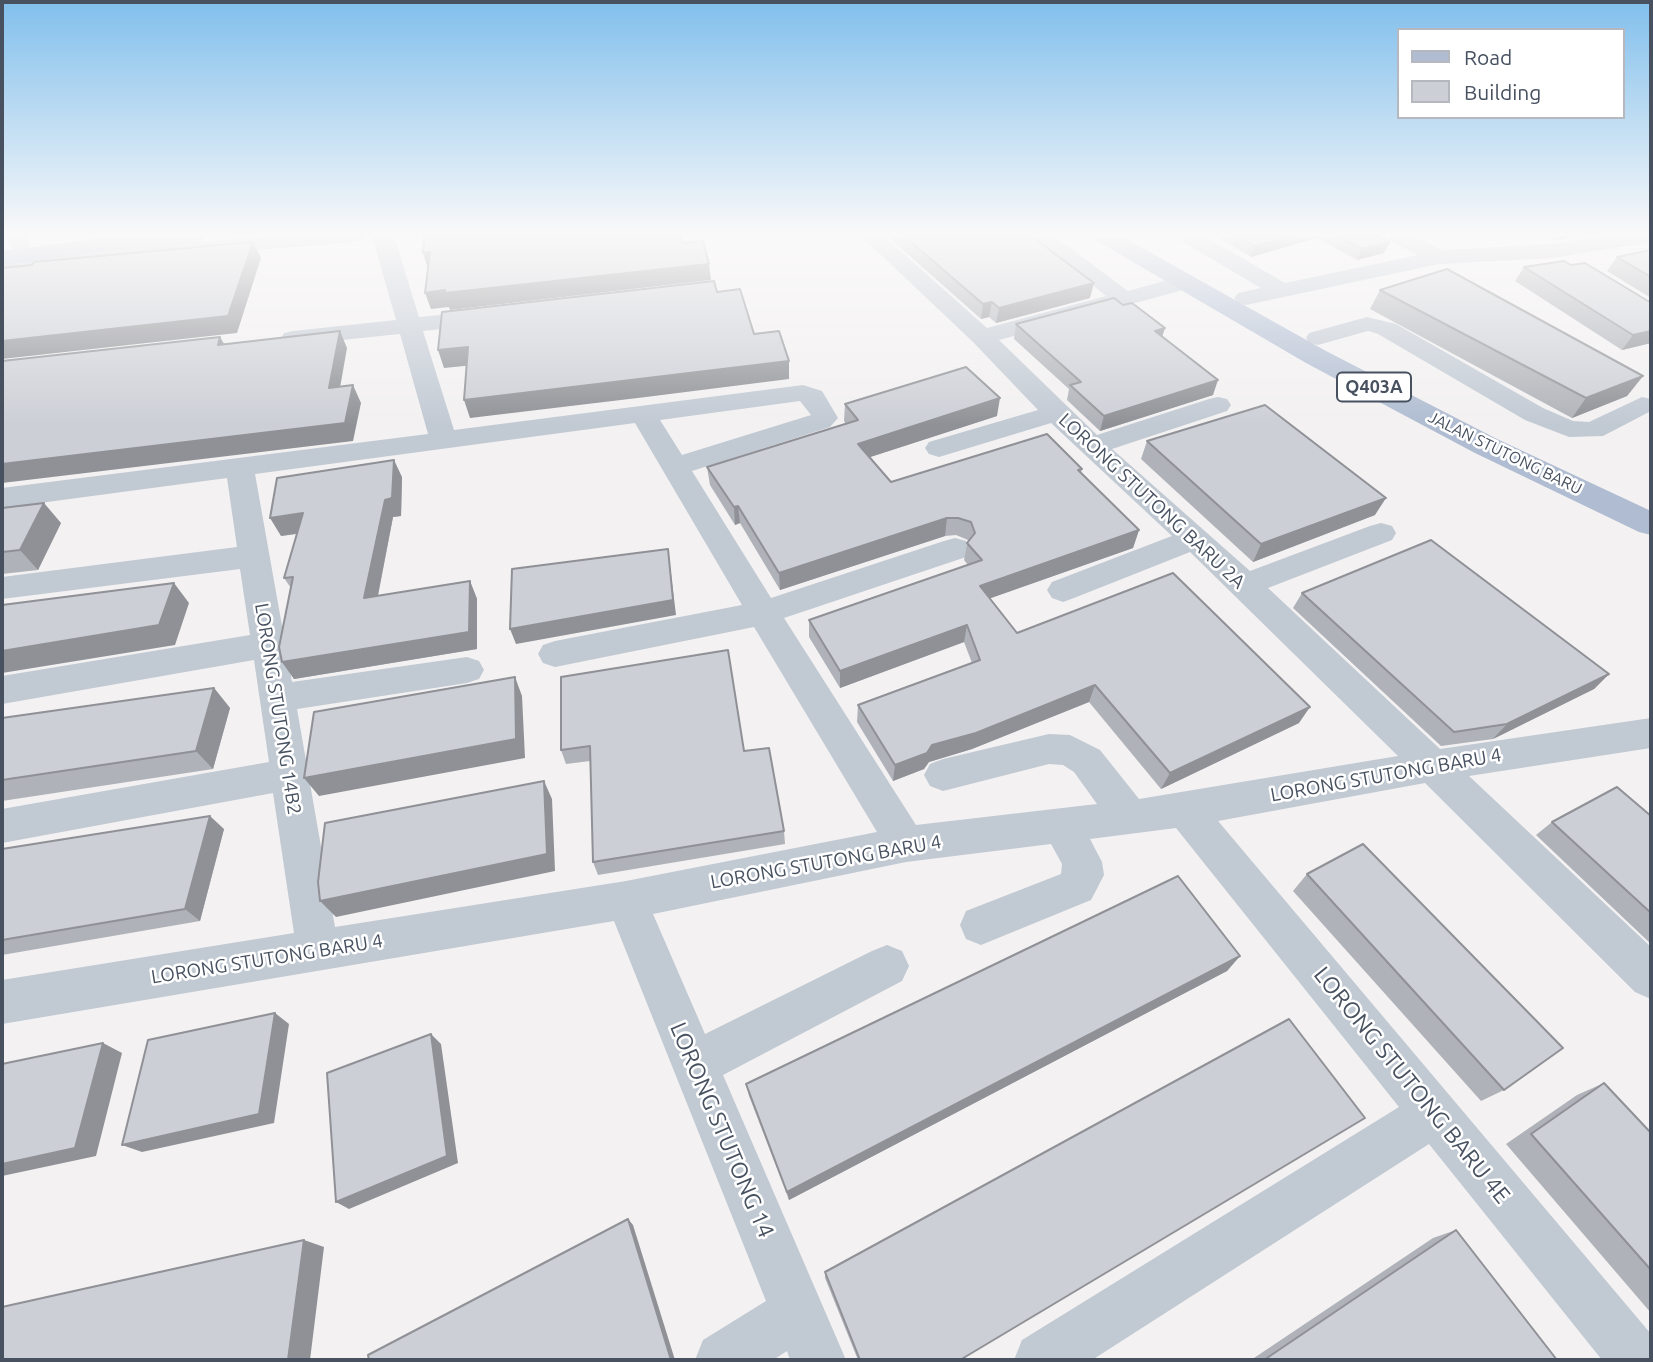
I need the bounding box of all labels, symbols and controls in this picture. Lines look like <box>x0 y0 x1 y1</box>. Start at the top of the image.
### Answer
legend <box>1398 28 1625 119</box>
text: Road <box>1464 45 1512 69</box>
text: Building <box>1464 80 1541 104</box>
road number: Q403A <box>1337 372 1411 402</box>
street label: JALAN STUTONG BARU <box>1425 407 1585 499</box>
street label: LORONG STUTONG BARU 2A <box>1054 409 1250 593</box>
street label: LORONG STUTONG 14B2 <box>250 602 306 816</box>
street label: LORONG STUTONG BARU 4 <box>1269 743 1503 807</box>
street label: LORONG STUTONG BARU 4 <box>709 830 943 894</box>
street label: LORONG STUTONG BARU 4 <box>150 929 384 989</box>
street label: LORONG STUTONG BARU 4E <box>1308 961 1516 1209</box>
street label: LORONG STUTONG 14 <box>664 1018 780 1242</box>

